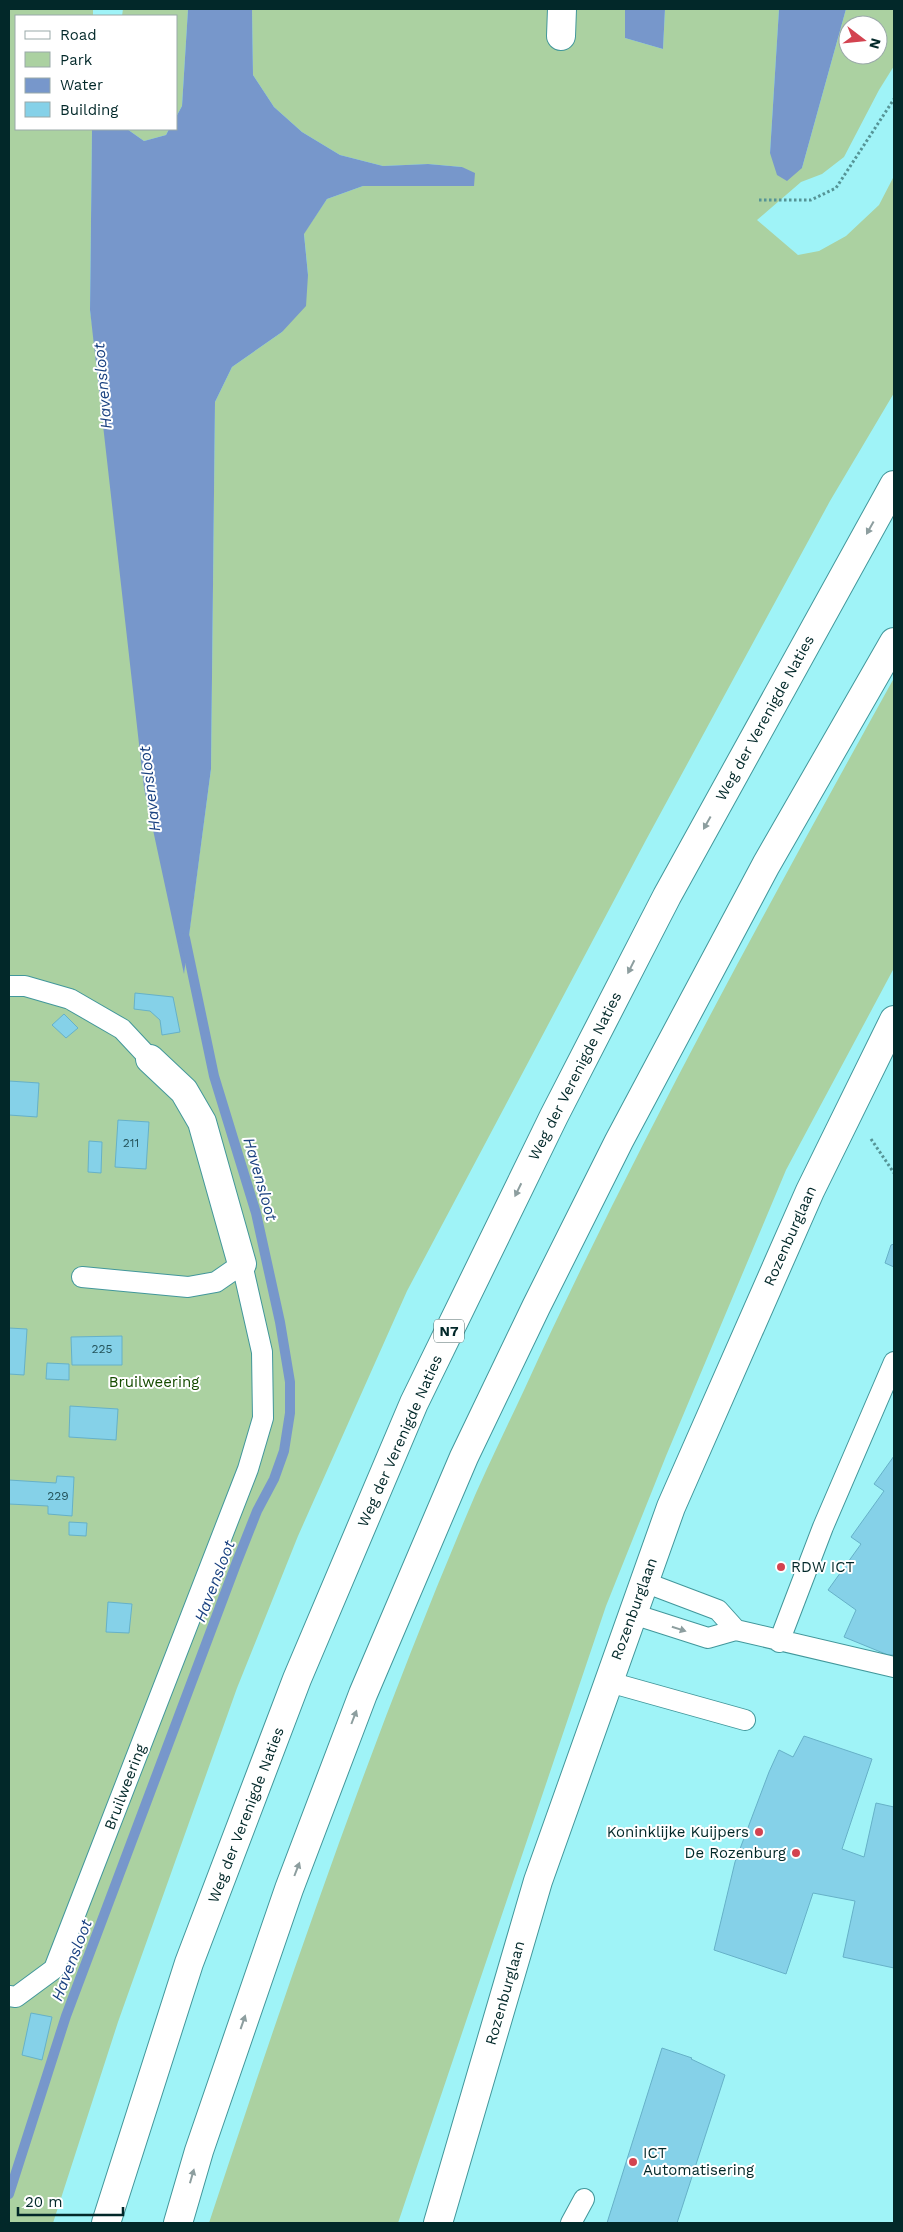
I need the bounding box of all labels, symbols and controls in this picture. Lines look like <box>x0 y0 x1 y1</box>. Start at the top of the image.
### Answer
legend <box>15 15 178 130</box>
north arrow <box>838 15 888 65</box>
text: Road <box>60 26 97 44</box>
text: N <box>866 36 885 51</box>
text: Park <box>60 51 93 69</box>
text: Water <box>60 76 103 94</box>
text: Building <box>60 101 118 119</box>
water label: Havensloot <box>89 342 116 430</box>
one-way arrow <box>866 521 875 534</box>
street label: Weg der Verenigde Naties <box>712 632 818 804</box>
water label: Havensloot <box>135 744 164 833</box>
one-way arrow <box>703 816 711 831</box>
one-way arrow <box>627 959 635 974</box>
street label: Weg der Verenigde Naties <box>525 989 625 1163</box>
water label: Havensloot <box>240 1135 282 1224</box>
house number: 211 <box>123 1136 139 1150</box>
one-way arrow <box>514 1183 522 1197</box>
street label: Rozenburglaan <box>760 1183 820 1289</box>
road number: N7 <box>434 1320 464 1342</box>
house number: 225 <box>92 1342 112 1356</box>
street label: Weg der Verenigde Naties <box>354 1352 446 1530</box>
park label: Bruilweering <box>109 1373 199 1391</box>
house number: 229 <box>47 1489 69 1503</box>
water label: Havensloot <box>190 1537 239 1625</box>
street label: Rozenburglaan <box>607 1555 661 1663</box>
place label: RDW ICT <box>791 1558 855 1576</box>
marker: RDW ICT <box>775 1561 787 1573</box>
one-way arrow <box>672 1625 687 1633</box>
one-way arrow <box>350 1709 358 1724</box>
street label: Weg der Verenigde Naties <box>204 1725 288 1905</box>
street label: Bruilweering <box>100 1742 150 1832</box>
place label: Koninklijke Kuijpers <box>607 1823 749 1841</box>
marker: Koninklijke Kuijpers <box>753 1826 765 1838</box>
place label: De Rozenburg <box>685 1844 786 1862</box>
marker: De Rozenburg <box>790 1847 802 1859</box>
one-way arrow <box>293 1862 301 1876</box>
water label: Havensloot <box>47 1916 96 2004</box>
street label: Rozenburglaan <box>482 1939 528 2047</box>
one-way arrow <box>240 2015 247 2030</box>
place label: ICT Automatisering <box>643 2144 754 2179</box>
marker: ICT Automatisering <box>627 2156 639 2168</box>
one-way arrow <box>188 2169 196 2184</box>
scale bar <box>18 2184 122 2216</box>
text: 20 m <box>25 2193 63 2211</box>

